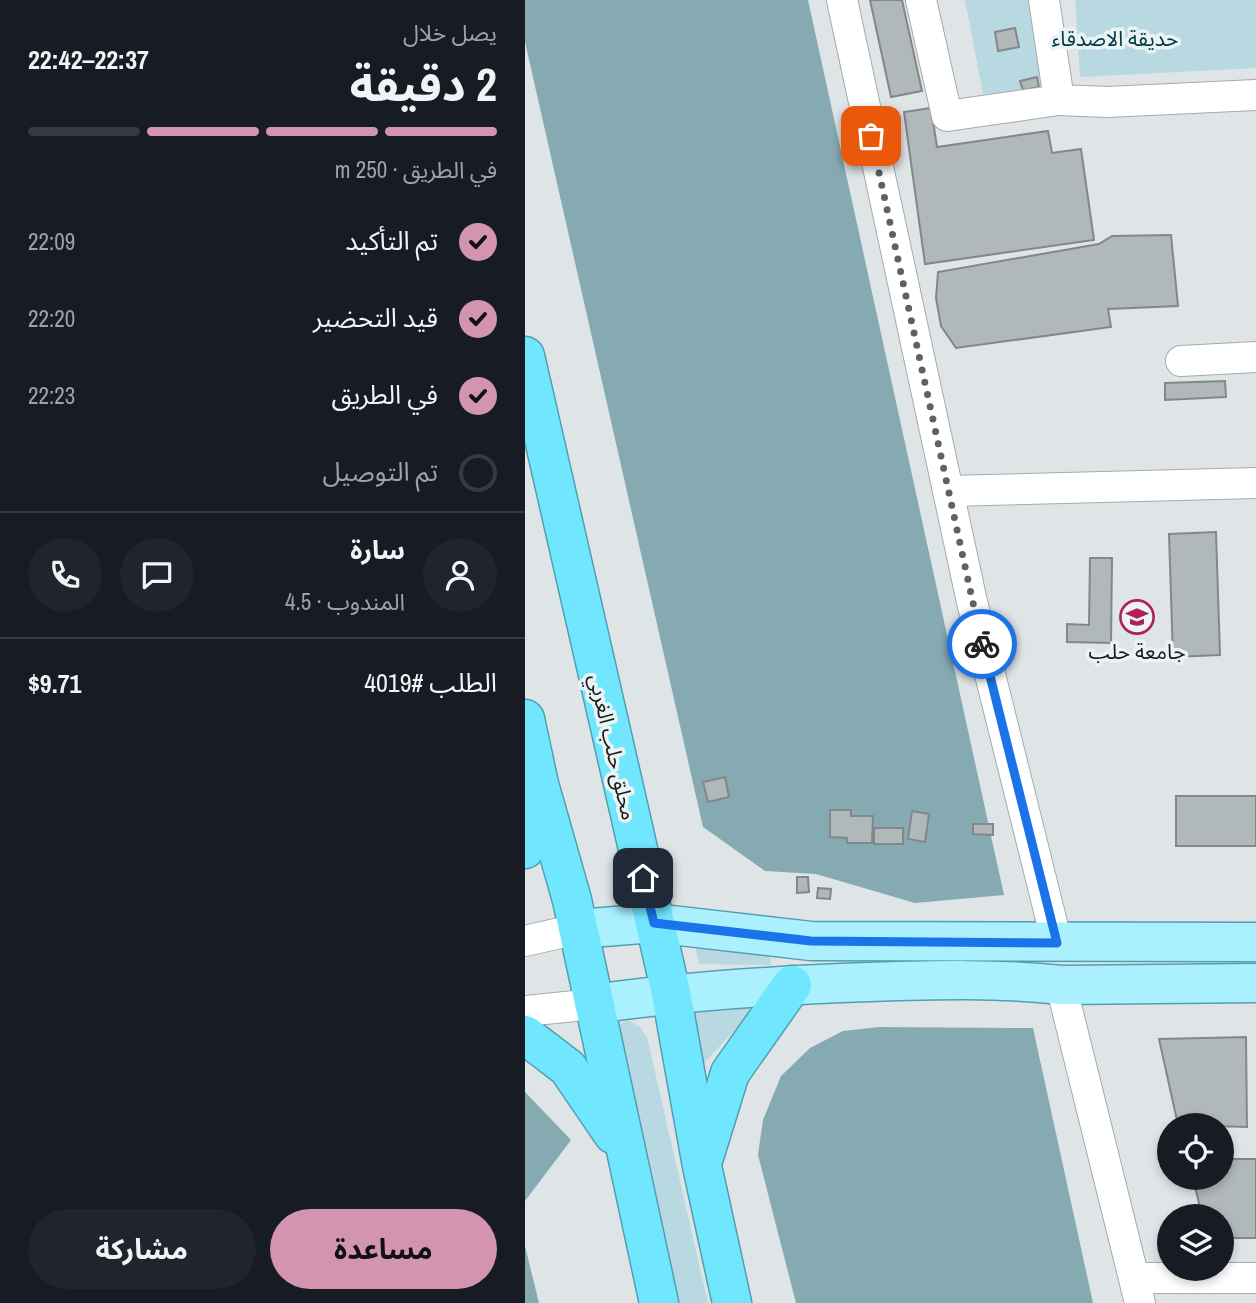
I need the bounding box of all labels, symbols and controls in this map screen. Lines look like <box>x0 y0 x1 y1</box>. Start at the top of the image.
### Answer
text: يصل خلال <box>403 17 497 48</box>
park label: حديقة الاصدقاء <box>1052 24 1178 53</box>
text: 22:37–22:42 <box>28 42 149 77</box>
text: 2 دقيقة <box>350 53 497 115</box>
pin <box>841 106 901 166</box>
icon: bag <box>852 117 890 155</box>
text: في الطريق · 250 m <box>335 154 497 185</box>
text: تم التأكيد <box>345 223 438 258</box>
icon: check <box>459 223 497 261</box>
text: 22:09 <box>28 226 75 257</box>
text: قيد التحضير <box>313 300 438 335</box>
icon: check <box>459 300 497 338</box>
text: 22:20 <box>28 303 75 334</box>
text: في الطريق <box>332 377 438 412</box>
icon: check <box>459 377 497 415</box>
text: 22:23 <box>28 380 75 411</box>
text: تم التوصيل <box>323 454 438 489</box>
text: سارة <box>350 532 405 567</box>
button: phone <box>28 538 102 612</box>
button: chat <box>120 538 194 612</box>
button: person <box>423 538 497 612</box>
text: المندوب · 4.5 <box>285 586 405 617</box>
school or university icon: جامعة حلب <box>1118 598 1156 636</box>
courier <box>947 609 1017 679</box>
icon: bike <box>963 625 1001 663</box>
place label: جامعة حلب <box>1088 637 1186 666</box>
text: الطلب #4019 <box>364 665 497 700</box>
text: $9.71 <box>28 666 81 701</box>
street label: محلق حلب الغربي <box>580 671 644 823</box>
pin <box>613 848 673 908</box>
icon: home <box>624 859 662 897</box>
map controls <box>1157 1113 1234 1281</box>
button: locate <box>1157 1113 1234 1190</box>
button: layers <box>1157 1204 1234 1281</box>
button: مشاركة <box>28 1209 256 1289</box>
button: مساعدة <box>270 1209 497 1289</box>

